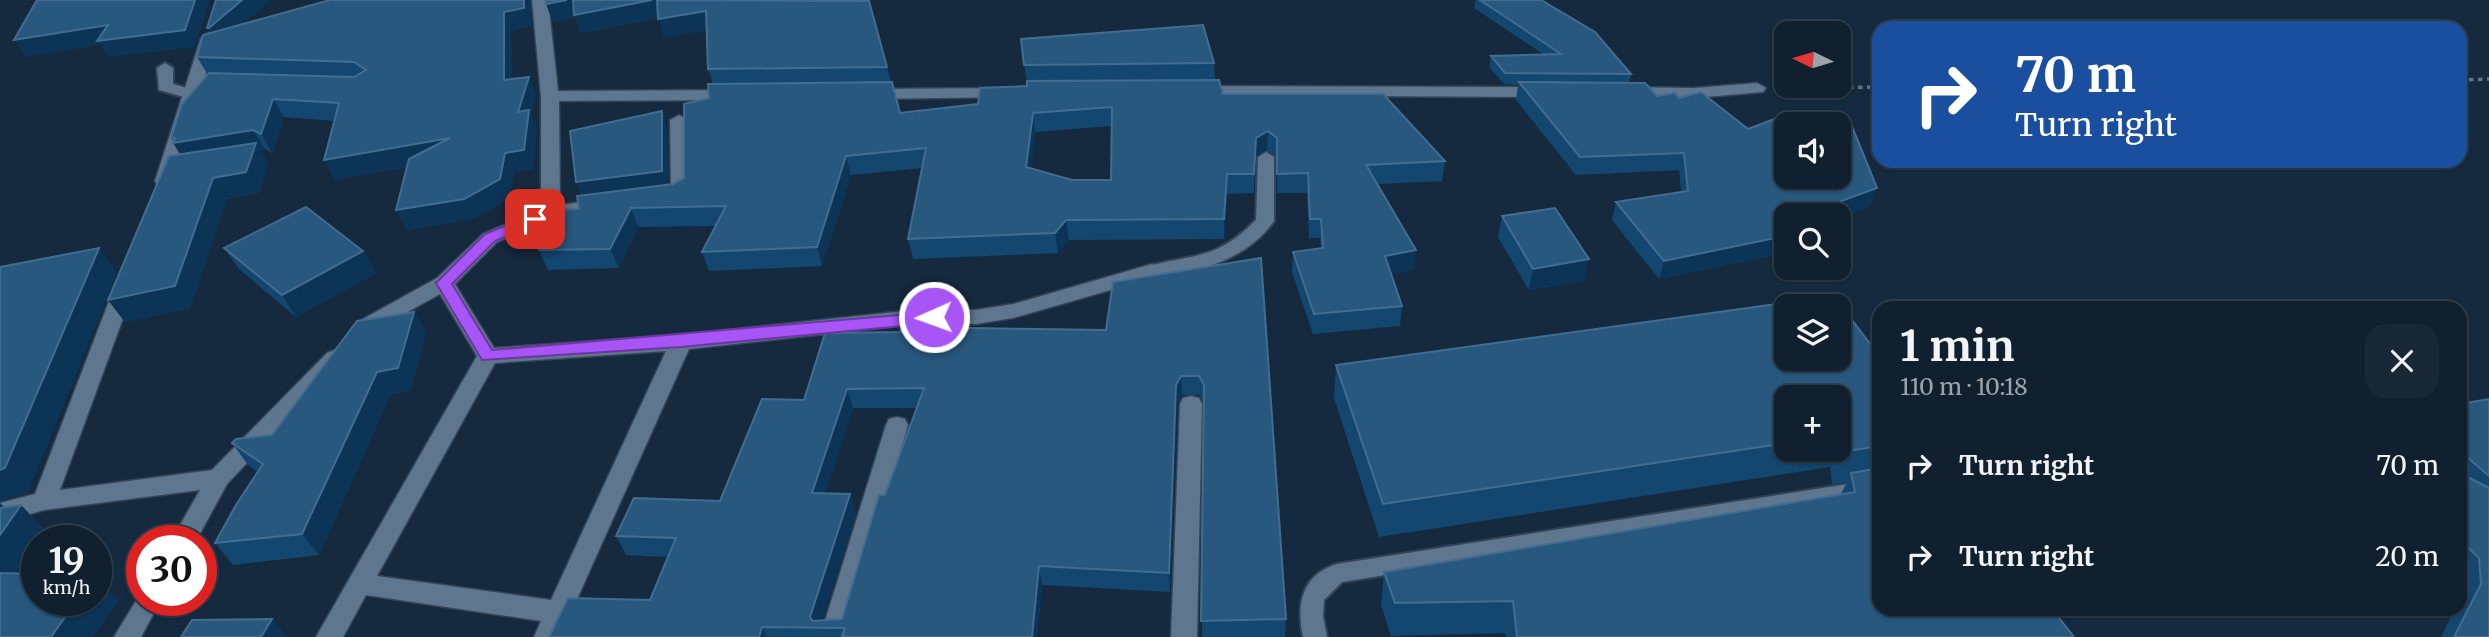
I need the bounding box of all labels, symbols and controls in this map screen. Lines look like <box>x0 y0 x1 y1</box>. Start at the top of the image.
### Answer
north arrow <box>1774 21 1852 98</box>
map controls <box>1774 21 1851 462</box>
text: 70 m <box>2015 44 2136 105</box>
icon: right <box>1900 49 1991 140</box>
text: Turn right <box>2015 105 2177 145</box>
button: sound <box>1774 112 1851 189</box>
pin <box>505 189 565 249</box>
icon: arrive <box>516 200 554 238</box>
button: search <box>1774 203 1851 280</box>
position arrow <box>897 280 971 354</box>
button: layers <box>1774 294 1851 371</box>
text: 1 min <box>1900 320 2014 372</box>
button: close <box>2365 324 2439 398</box>
text: 110 m · 10:18 <box>1900 372 2028 401</box>
button: + <box>1774 385 1851 462</box>
icon: right <box>1900 447 1938 485</box>
text: Turn right <box>1959 449 2094 482</box>
text: 70 m <box>2376 449 2439 482</box>
speed limit sign: 30 <box>126 525 217 616</box>
icon: right <box>1900 538 1938 576</box>
text: 19 <box>48 539 85 583</box>
text: Turn right <box>1959 540 2094 573</box>
text: 20 m <box>2375 540 2439 573</box>
text: km/h <box>43 576 90 599</box>

